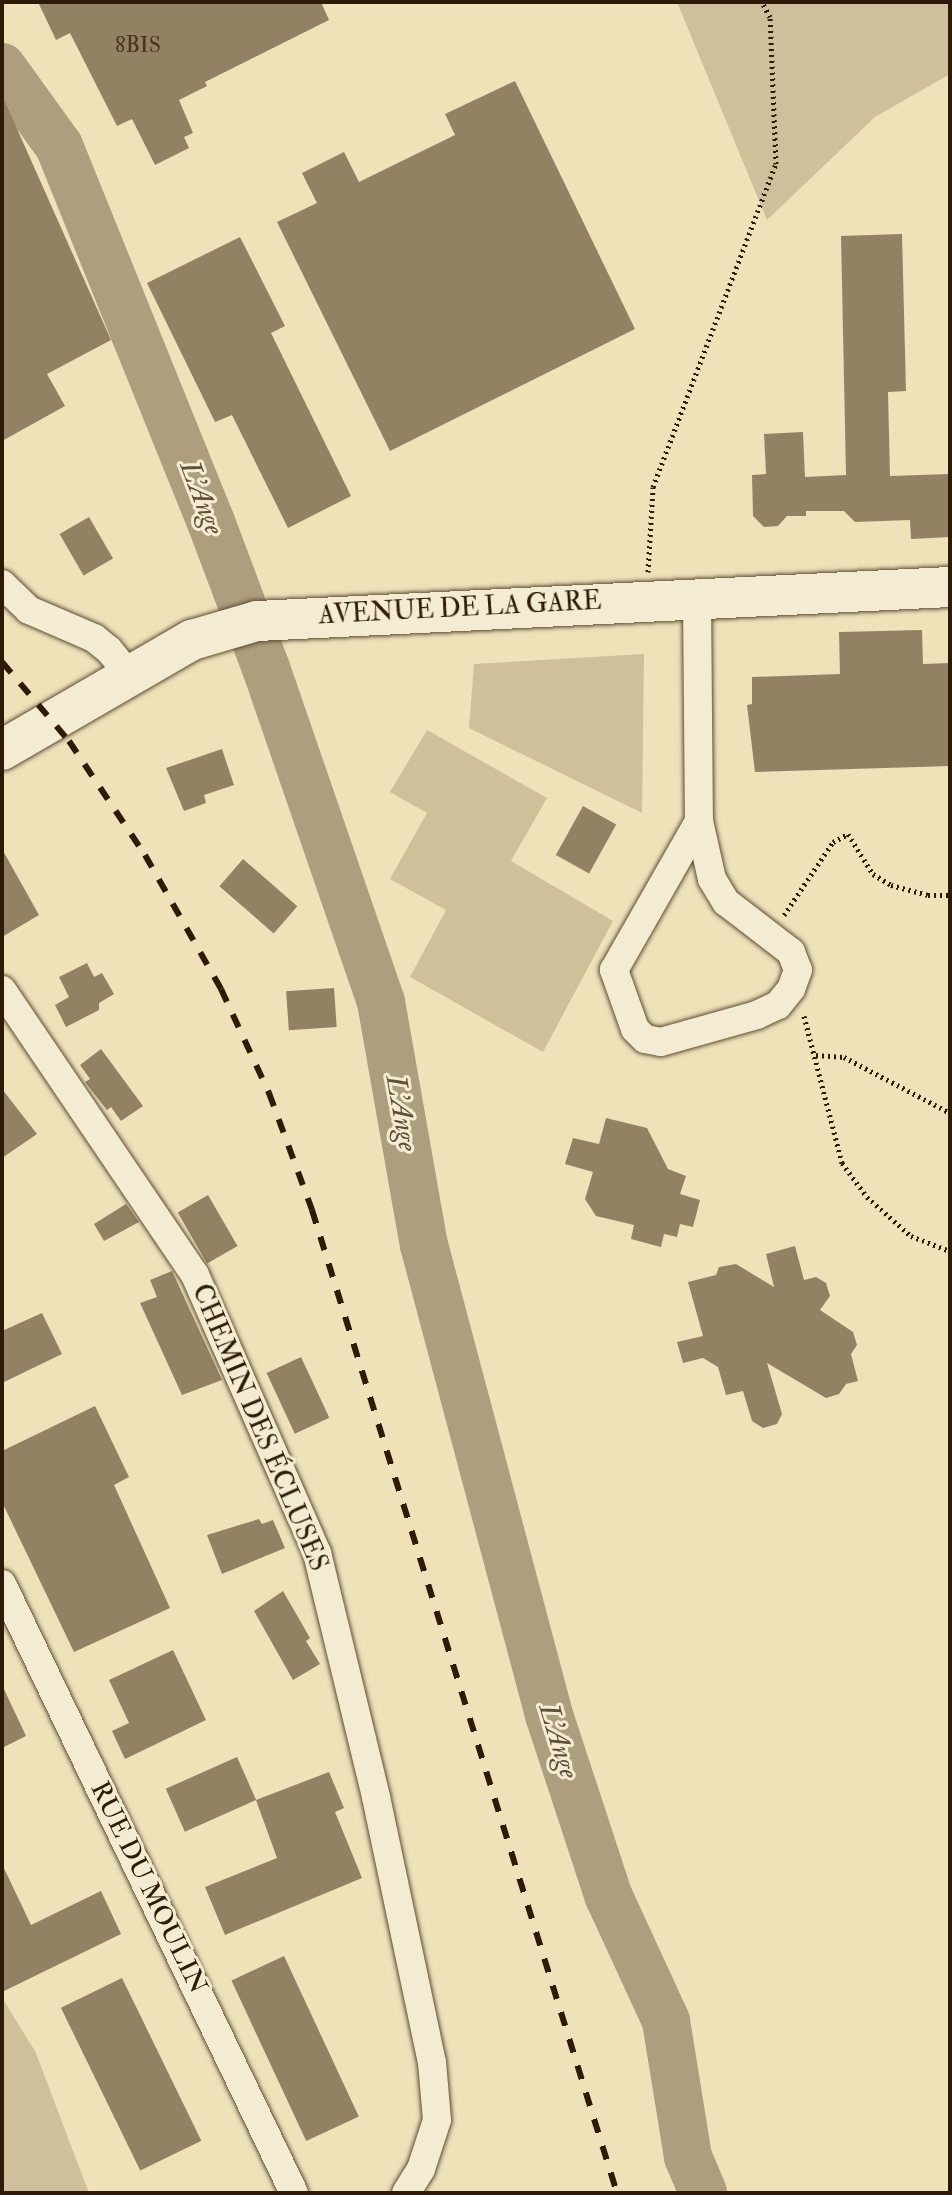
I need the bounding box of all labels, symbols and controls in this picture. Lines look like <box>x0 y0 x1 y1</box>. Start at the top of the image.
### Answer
house number: 8BIS <box>115 33 161 59</box>
water label: L'Ange <box>172 456 230 540</box>
street label: AVENUE DE LA GARE <box>318 586 602 632</box>
water label: L'Ange <box>378 1072 424 1154</box>
street label: CHEMIN DES ÉCLUSES <box>184 1280 334 1576</box>
water label: L'Ange <box>531 1699 585 1783</box>
street label: RUE DU MOULIN <box>83 1777 213 1999</box>

